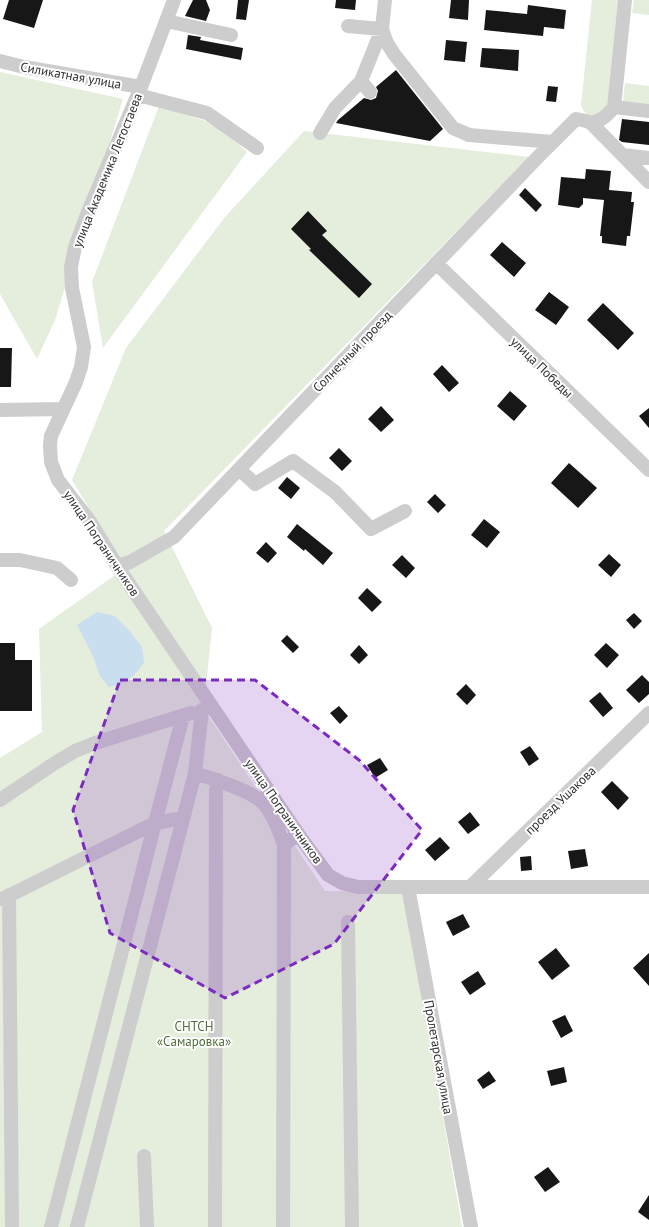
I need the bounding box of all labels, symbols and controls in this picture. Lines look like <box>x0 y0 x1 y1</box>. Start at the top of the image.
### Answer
street label: Силикатная улица <box>19 58 123 93</box>
street label: улица Академика Легостаева <box>69 91 146 250</box>
street label: Солнечный проезд <box>309 307 396 396</box>
street label: улица Победы <box>507 333 577 402</box>
street label: улица Пограничников <box>60 487 143 600</box>
street label: улица Пограничников <box>241 755 326 867</box>
street label: проезд Ушакова <box>521 762 599 838</box>
street label: Пролетарская улица <box>420 999 457 1115</box>
park label: СНТСН «Самаровка» <box>157 1018 231 1050</box>

